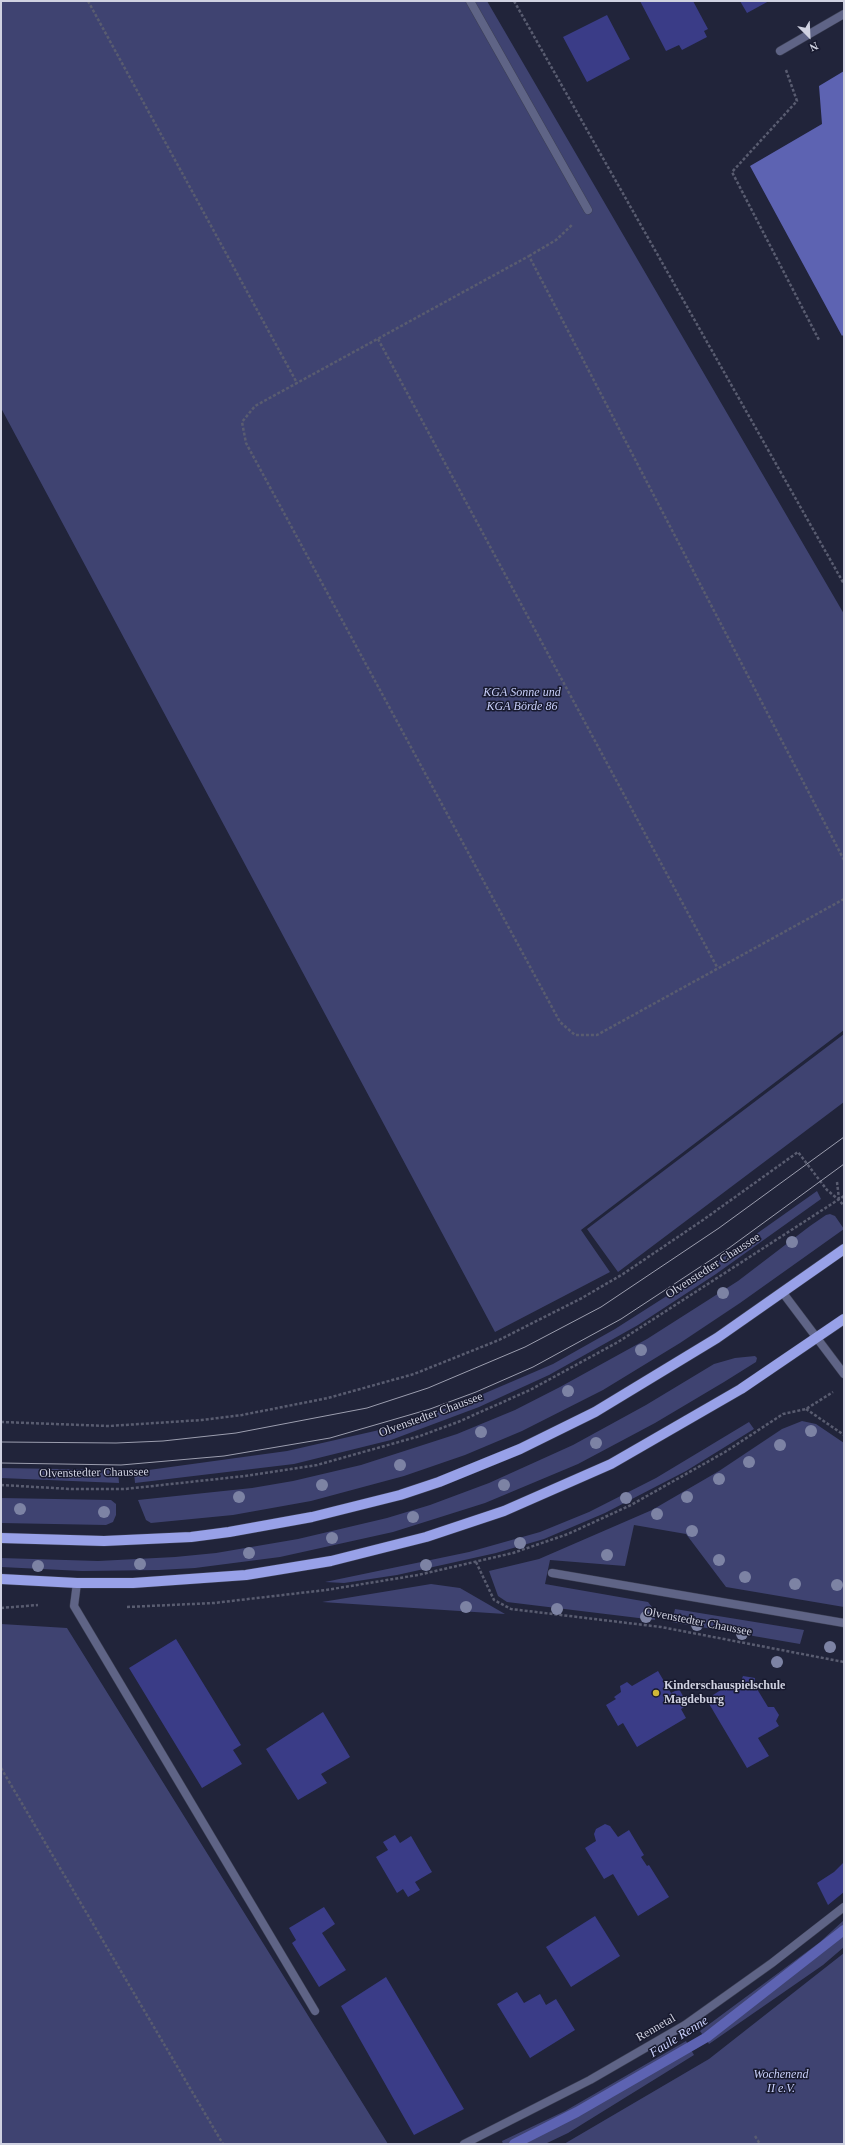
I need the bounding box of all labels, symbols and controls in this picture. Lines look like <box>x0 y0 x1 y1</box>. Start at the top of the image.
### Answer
north arrow <box>789 16 829 56</box>
text: N <box>808 40 820 54</box>
park label: KGA Sonne und KGA Börde 86 <box>483 686 561 714</box>
street label: Olvenstedter Chaussee <box>663 1230 763 1302</box>
street label: Olvenstedter Chaussee <box>377 1389 485 1441</box>
street label: Olvenstedter Chaussee <box>39 1465 149 1481</box>
street label: Olvenstedter Chaussee <box>643 1604 753 1640</box>
place label: Kinderschauspielschule Magdeburg <box>664 1679 785 1707</box>
marker: Kinderschauspielschule Magdeburg <box>651 1688 661 1698</box>
street label: Rennetal <box>634 2011 678 2045</box>
water label: Faule Renne <box>647 2013 711 2061</box>
park label: Wochenend II e.V. <box>754 2068 808 2096</box>

